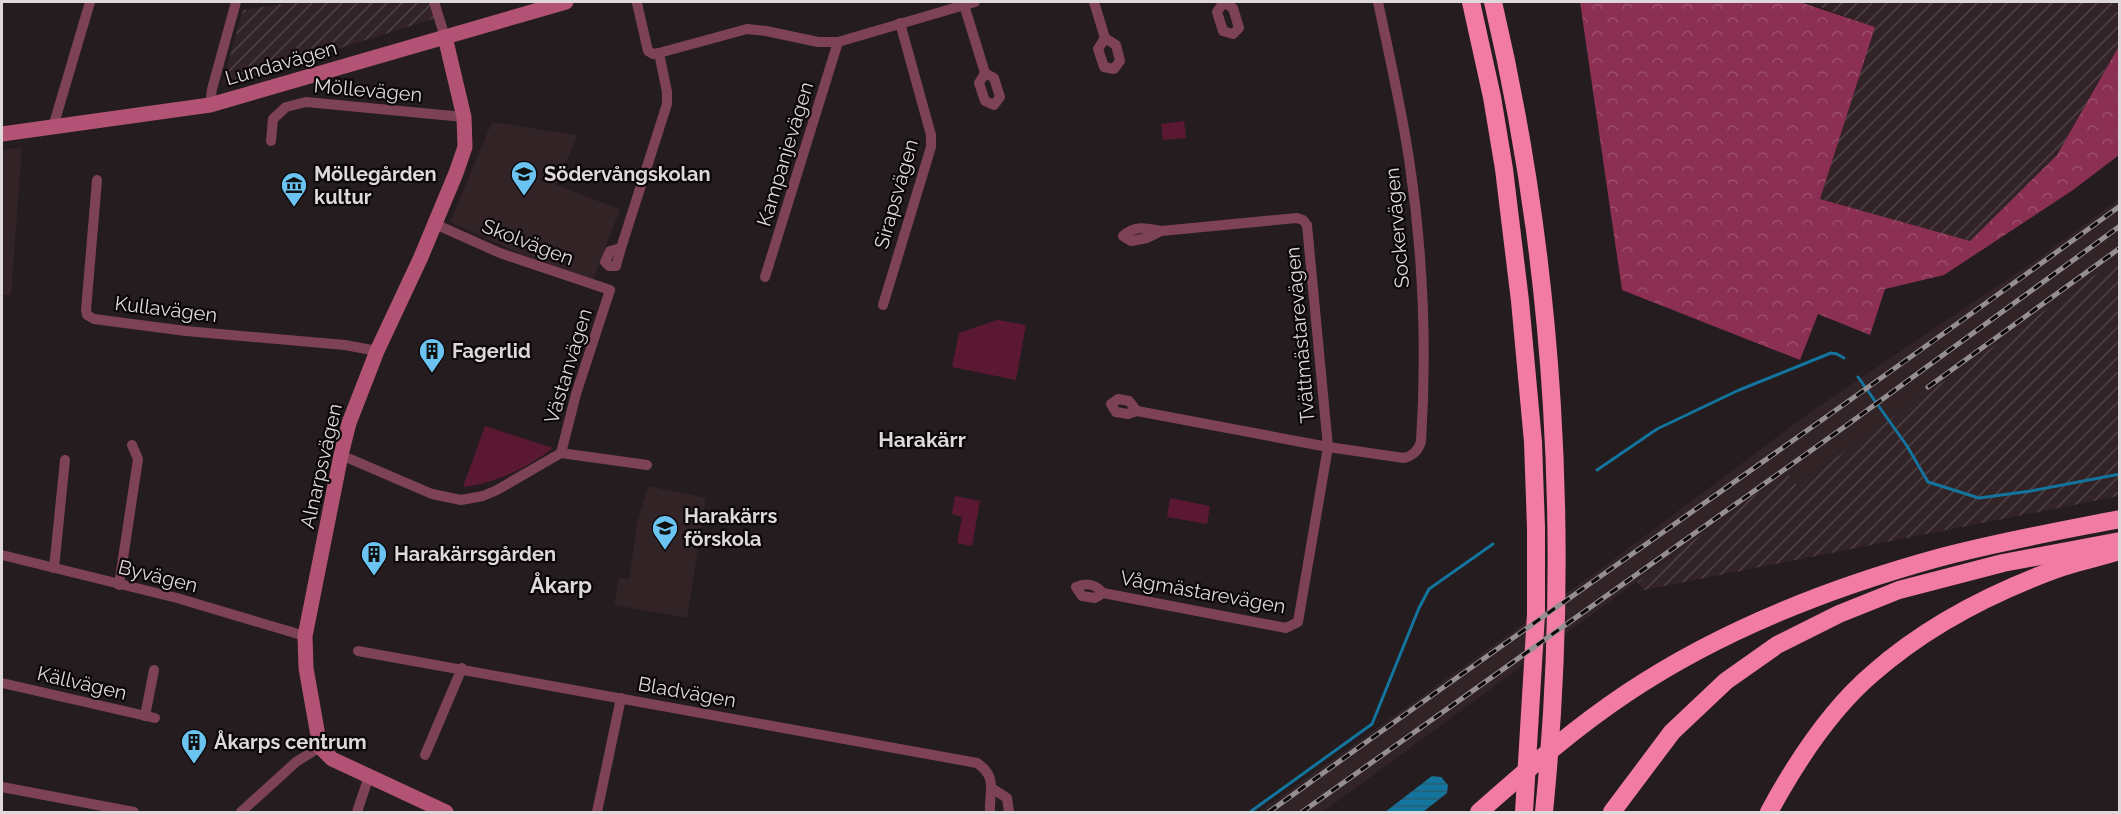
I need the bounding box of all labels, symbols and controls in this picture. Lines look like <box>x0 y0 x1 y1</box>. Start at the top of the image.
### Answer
street label: Lundavägen <box>222 36 340 90</box>
street label: Möllevägen <box>313 73 423 107</box>
street label: Kampanjevägen <box>752 79 818 229</box>
street label: Sirapsvägen <box>869 136 923 252</box>
school or university icon: Södervångskolan <box>509 159 539 197</box>
place label: Möllegården kultur <box>314 162 437 209</box>
place label: Södervångskolan <box>544 162 711 186</box>
street label: Sockervägen <box>1380 167 1414 289</box>
museum icon: Möllegården kultur <box>279 170 309 208</box>
street label: Skolvägen <box>479 214 577 270</box>
street label: Tvättmästarevägen <box>1280 246 1320 424</box>
street label: Kullavägen <box>113 291 219 327</box>
street label: Västanvägen <box>539 305 597 427</box>
building icon: Fagerlid <box>417 336 447 374</box>
place label: Fagerlid <box>452 339 531 363</box>
street label: Alnarpsvägen <box>295 401 347 531</box>
district label: Harakärr <box>878 427 966 452</box>
place label: Harakärrs förskola <box>684 504 777 551</box>
school or university icon: Harakärrs förskola <box>650 513 680 551</box>
building icon: Harakärrsgården <box>359 539 389 577</box>
place label: Harakärrsgården <box>394 542 556 566</box>
street label: Byvägen <box>116 555 200 597</box>
street label: Vågmästarevägen <box>1118 566 1288 618</box>
district label: Åkarp <box>530 572 592 598</box>
street label: Källvägen <box>35 661 129 705</box>
street label: Bladvägen <box>636 672 738 712</box>
building icon: Åkarps centrum <box>179 727 209 765</box>
place label: Åkarps centrum <box>214 730 367 754</box>

